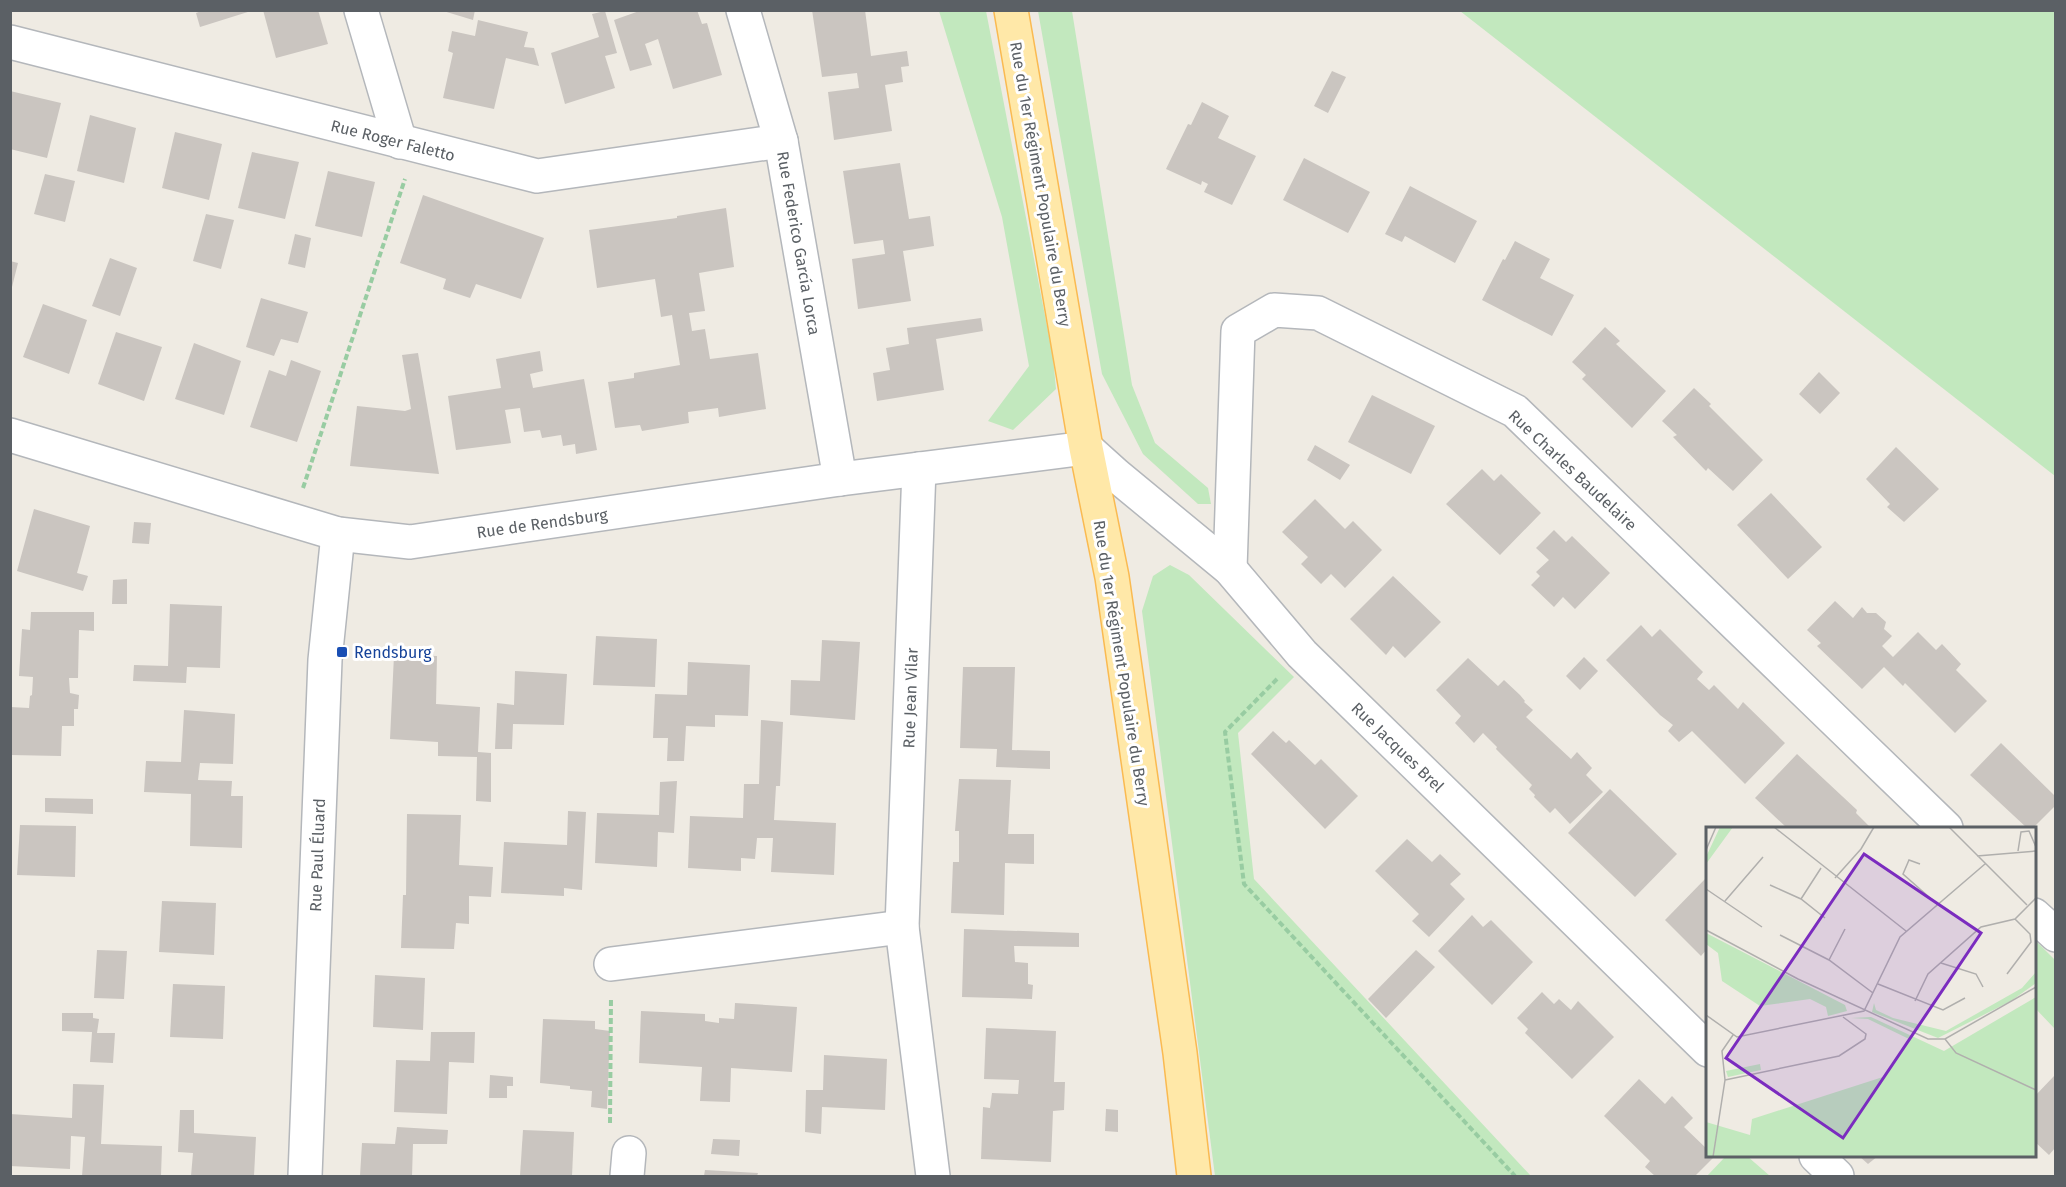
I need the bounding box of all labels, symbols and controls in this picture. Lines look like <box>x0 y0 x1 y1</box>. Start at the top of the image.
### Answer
street label: Rue du 1er Régiment Populaire du Berry <box>1006 40 1075 328</box>
street label: Rue Roger Faletto <box>329 116 457 165</box>
street label: Rue Federico García Lorca <box>773 150 824 336</box>
street label: Rue Charles Baudelaire <box>1505 406 1641 535</box>
street label: Rue de Rendsburg <box>475 505 609 542</box>
street label: Rue du 1er Régiment Populaire du Berry <box>1090 519 1154 808</box>
place label: Rendsburg <box>354 643 432 662</box>
marker: Rendsburg <box>335 645 349 659</box>
street label: Rue Jean Vilar <box>899 647 922 749</box>
street label: Rue Jacques Brel <box>1348 698 1448 796</box>
street label: Rue Paul Éluard <box>305 798 329 912</box>
inset map <box>1706 827 2036 1157</box>

